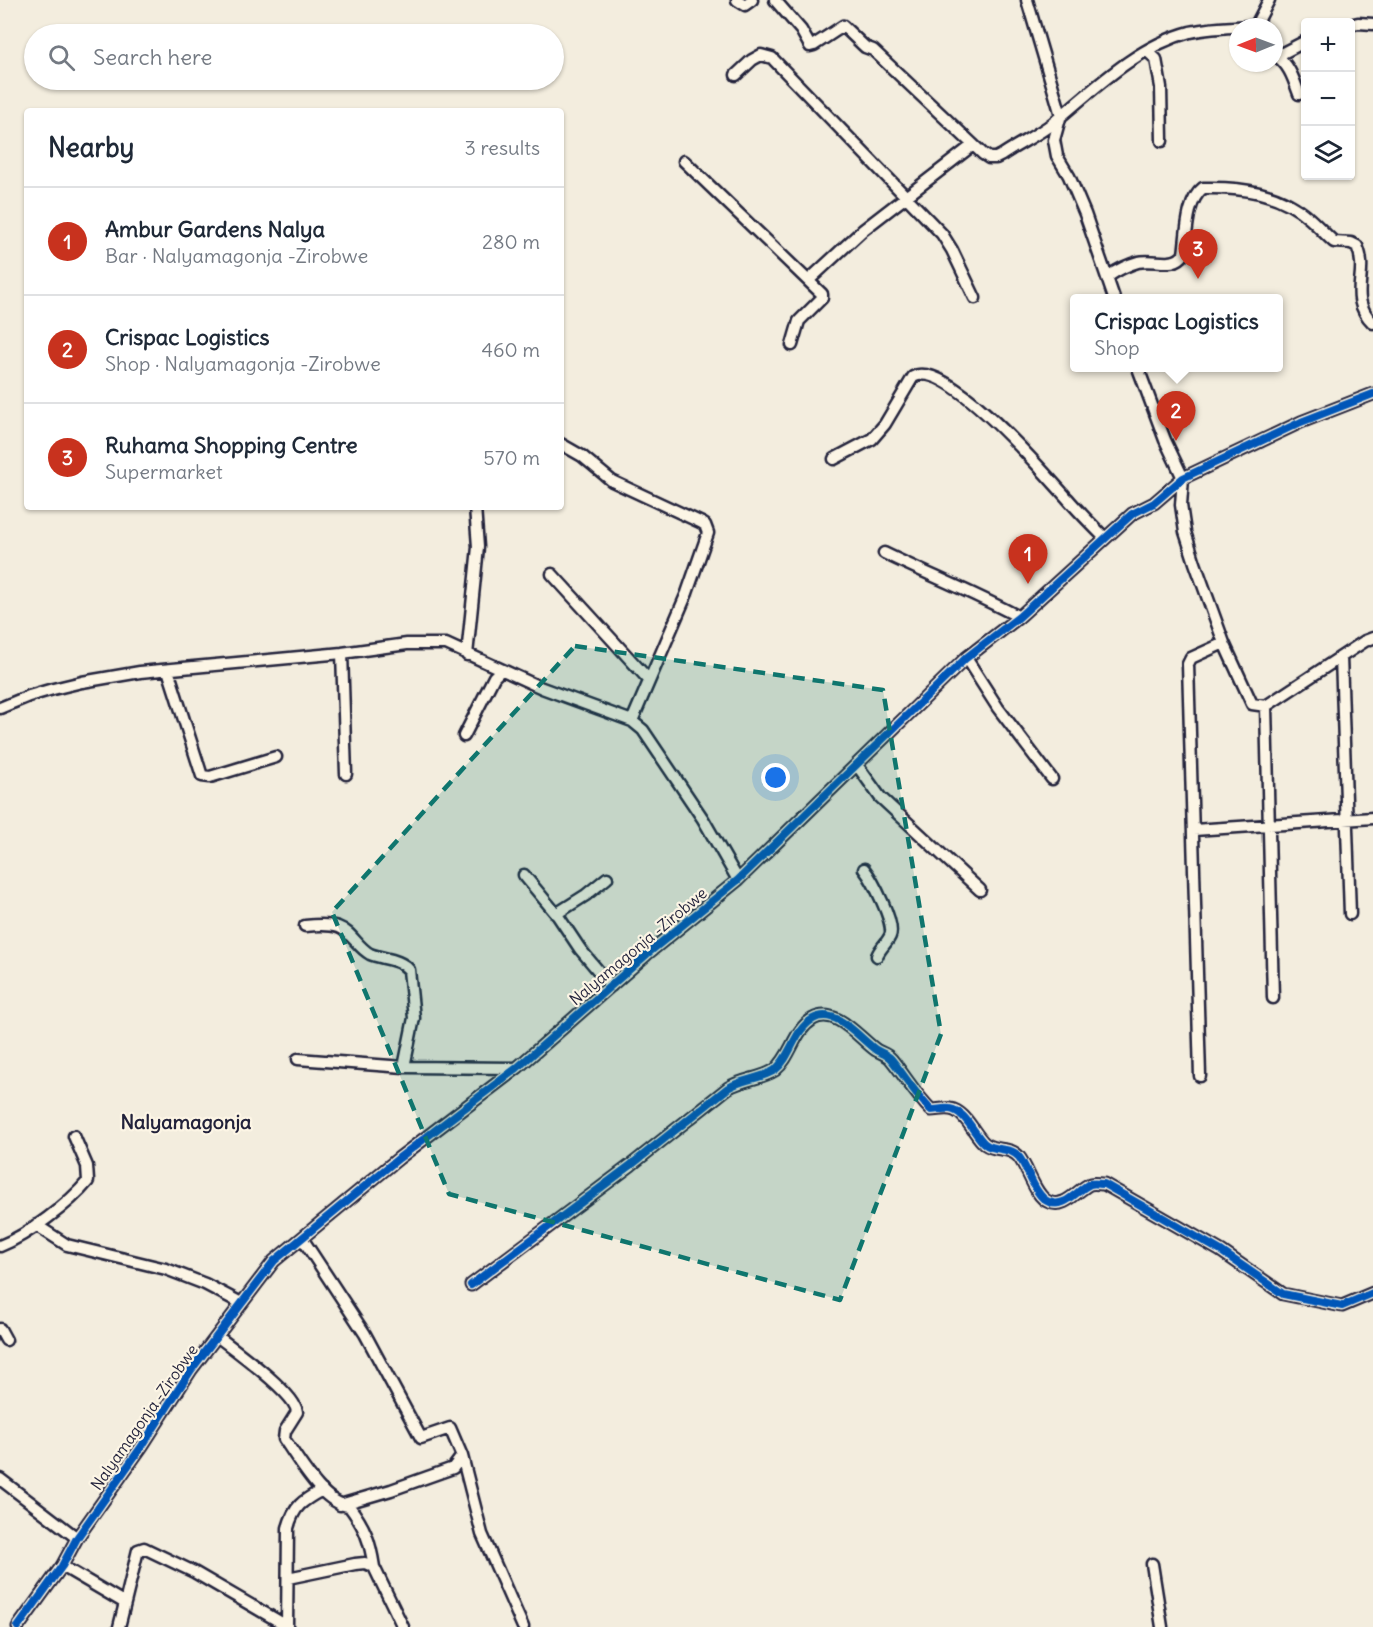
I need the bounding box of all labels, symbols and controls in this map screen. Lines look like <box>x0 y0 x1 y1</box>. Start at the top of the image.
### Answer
north arrow <box>1229 18 1283 72</box>
map controls <box>1301 18 1355 180</box>
button: + <box>1301 18 1355 72</box>
search box <box>24 24 564 90</box>
icon: search <box>45 41 78 74</box>
text: Search here <box>93 43 212 71</box>
button: − <box>1301 72 1355 126</box>
button: layers <box>1301 126 1355 180</box>
text: Nearby <box>48 131 134 164</box>
text: 3 results <box>464 135 540 160</box>
text: Ambur Gardens Nalya <box>105 215 325 243</box>
text: 1 <box>64 229 71 254</box>
text: 280 m <box>482 229 540 254</box>
pin: 3 <box>1178 230 1218 279</box>
text: Bar · Nalyamagonja -Zirobwe <box>105 243 368 268</box>
popup <box>1070 294 1283 372</box>
text: Crispac Logistics <box>1094 307 1259 335</box>
text: Crispac Logistics <box>105 323 269 351</box>
text: Shop <box>1094 335 1140 360</box>
text: 2 <box>62 337 73 362</box>
text: 460 m <box>481 337 540 362</box>
text: Shop · Nalyamagonja -Zirobwe <box>105 351 381 376</box>
pin: 2 <box>1156 392 1196 441</box>
text: Ruhama Shopping Centre <box>105 431 358 459</box>
text: 3 <box>62 445 73 470</box>
text: 570 m <box>483 445 540 470</box>
text: Supermarket <box>105 459 223 484</box>
pin: 1 <box>1008 534 1048 584</box>
your location <box>761 763 790 792</box>
street label: Nalyamagonja -Zirobwe <box>565 883 711 1009</box>
district label: Nalyamagonja <box>120 1109 252 1134</box>
street label: Nalyamagonja -Zirobwe <box>86 1340 202 1494</box>

